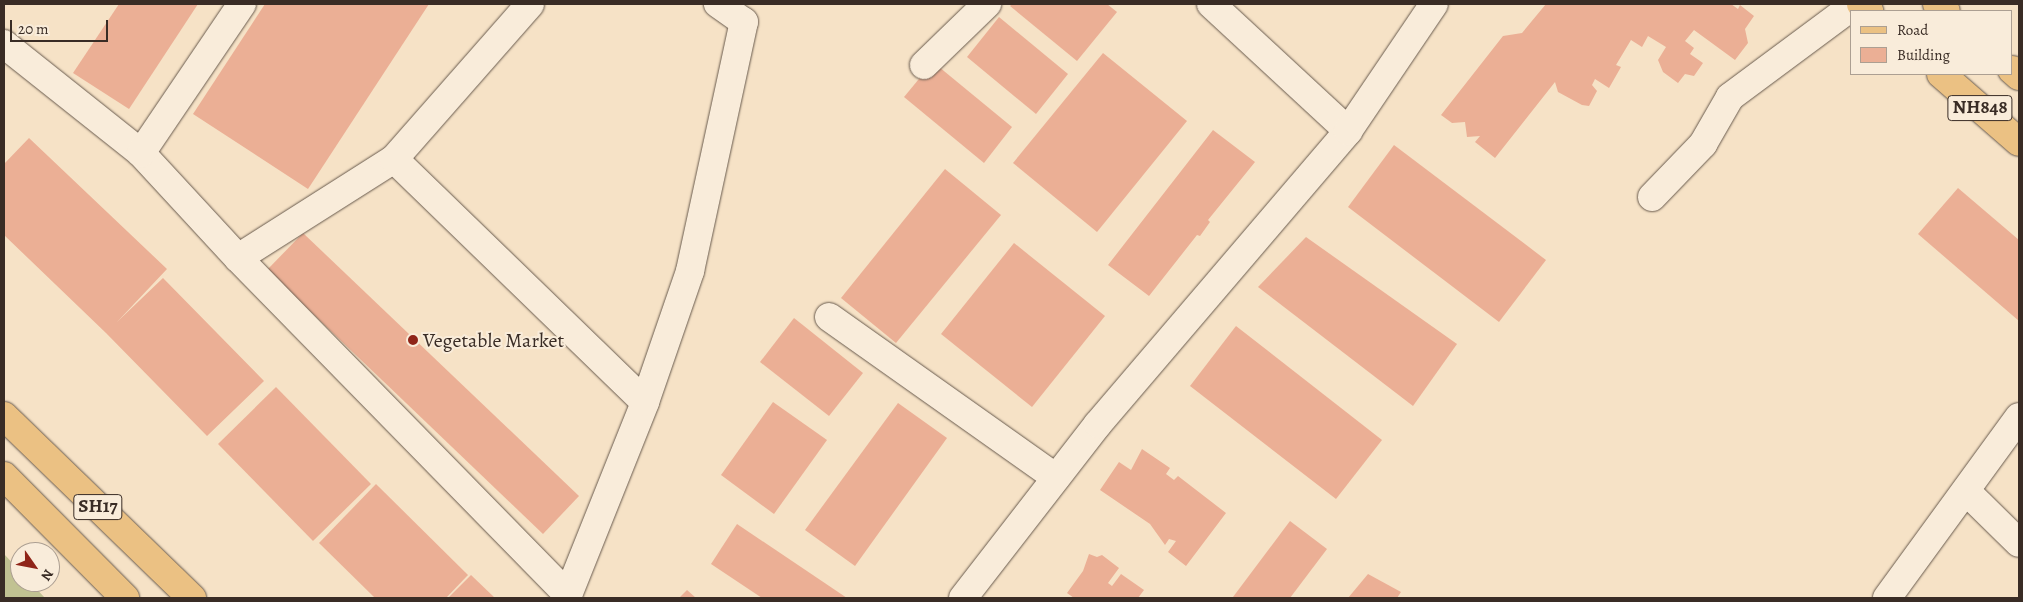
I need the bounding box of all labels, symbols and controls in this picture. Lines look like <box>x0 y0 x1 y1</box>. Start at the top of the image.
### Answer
scale bar <box>12 10 110 42</box>
legend <box>1850 10 2013 75</box>
text: 20 m <box>18 19 49 39</box>
text: Road <box>1897 20 1928 40</box>
text: Building <box>1897 45 1950 65</box>
road number: NH848 <box>1946 92 2014 125</box>
place label: Vegetable Market <box>423 328 564 352</box>
marker: Vegetable Market <box>407 334 419 346</box>
road number: SH17 <box>73 491 123 524</box>
north arrow <box>10 542 60 592</box>
text: N <box>36 565 58 584</box>

